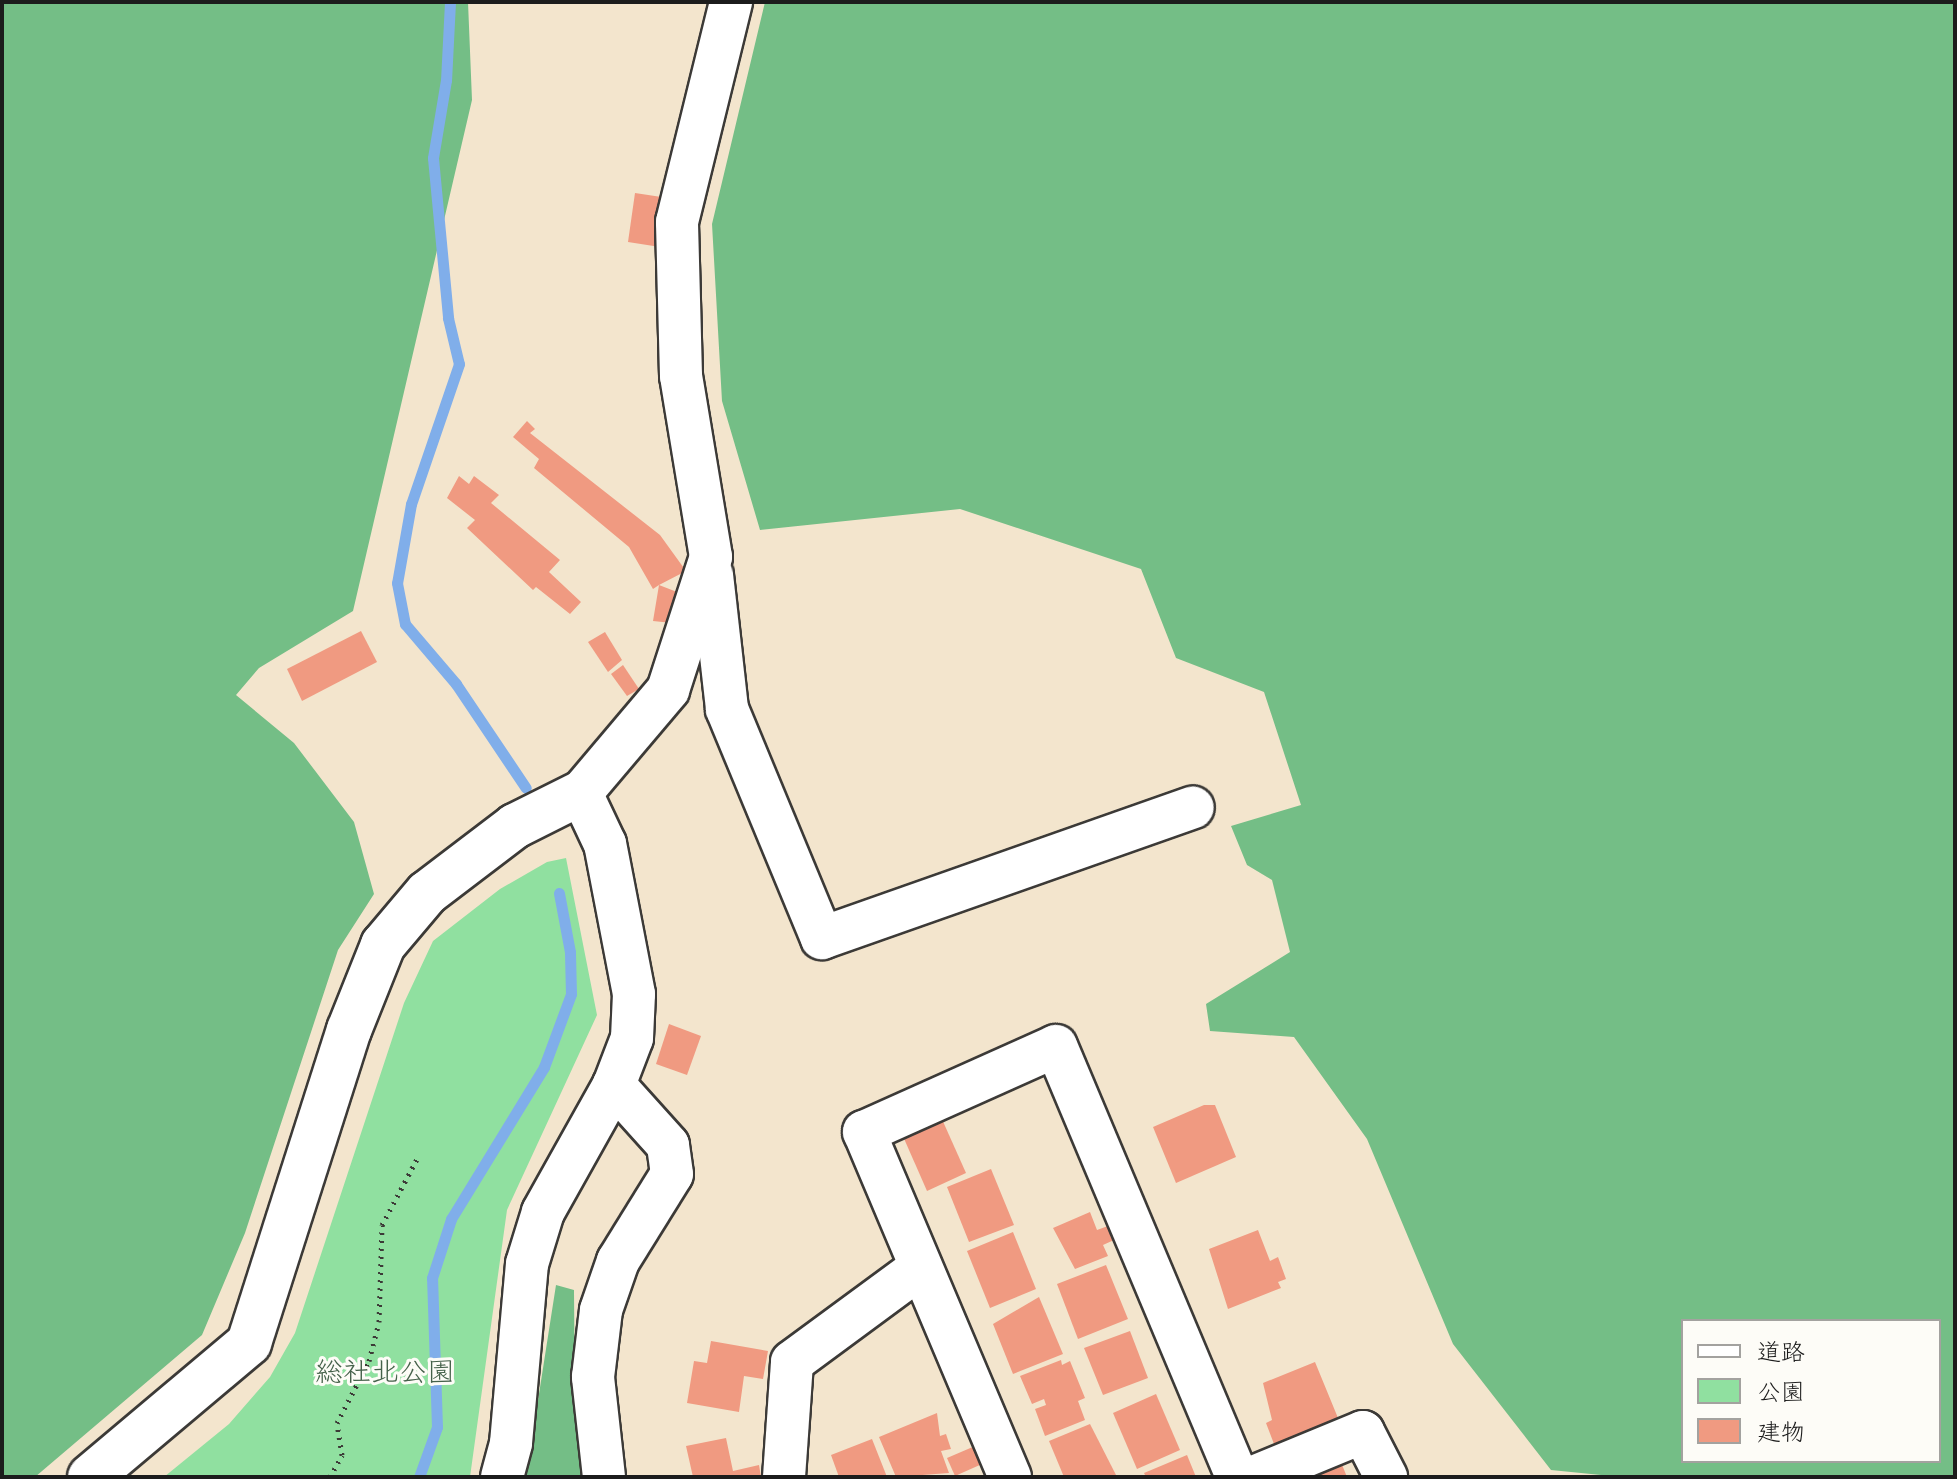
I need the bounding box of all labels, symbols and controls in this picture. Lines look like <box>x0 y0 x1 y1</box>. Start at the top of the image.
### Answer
legend <box>1681 1319 1941 1463</box>
text: 道路 <box>1757 1341 1805 1370</box>
park label: 総社北公園 <box>315 1359 455 1393</box>
text: 公園 <box>1757 1381 1805 1410</box>
text: 建物 <box>1757 1421 1805 1450</box>

